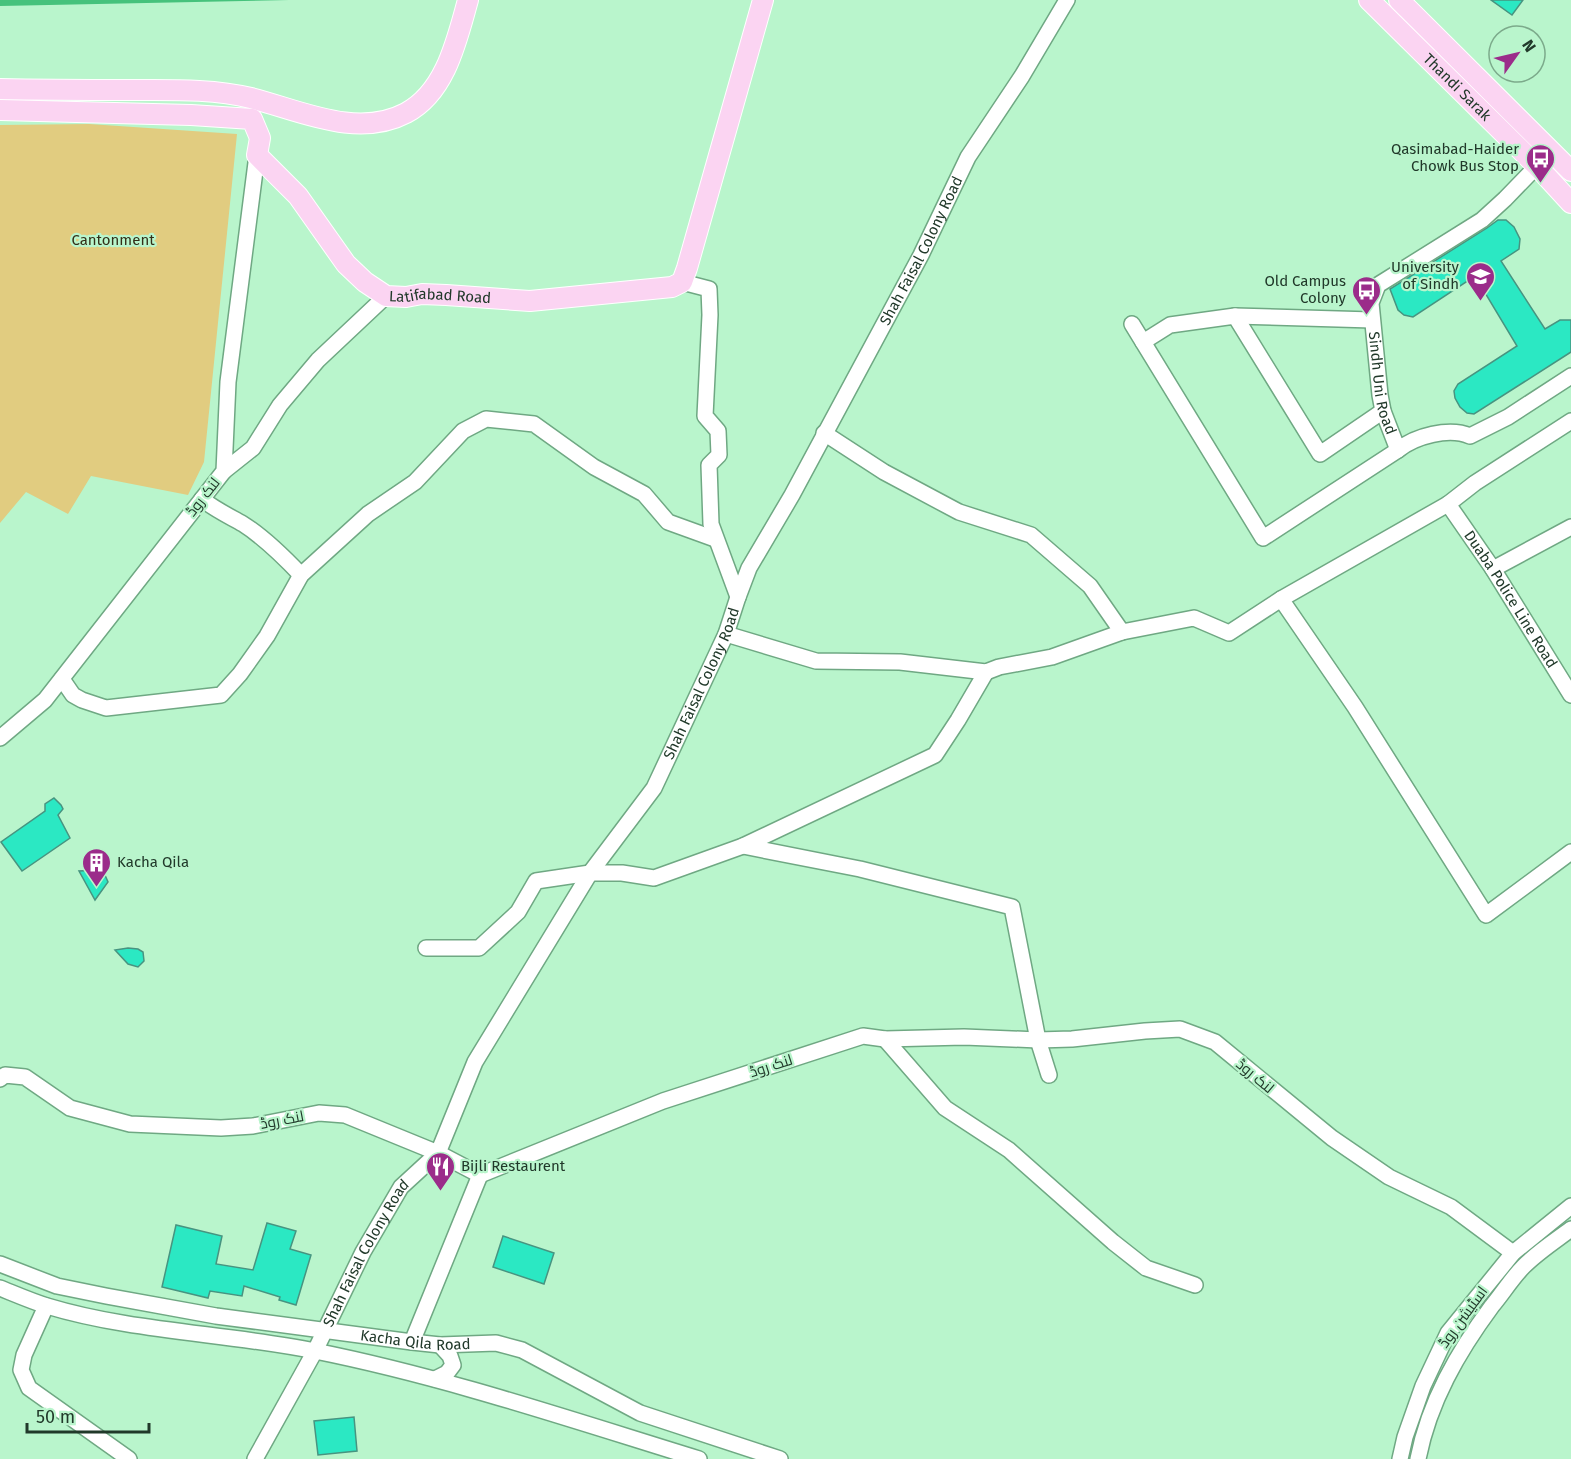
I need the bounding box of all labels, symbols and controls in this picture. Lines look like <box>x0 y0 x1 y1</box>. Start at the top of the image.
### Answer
north arrow <box>1487 24 1547 84</box>
text: N <box>1518 36 1540 56</box>
street label: Thandi Sarak <box>1420 50 1495 125</box>
place label: Qasimabad-Haider Chowk Bus Stop <box>1391 140 1519 175</box>
bus stop icon: Qasimabad-Haider Chowk Bus Stop <box>1524 142 1556 184</box>
street label: Shah Faisal Colony Road <box>876 173 966 328</box>
park label: Cantonment <box>71 231 155 249</box>
place label: University of Sindh <box>1391 258 1460 293</box>
school or university icon: University of Sindh <box>1464 260 1496 302</box>
place label: Old Campus Colony <box>1264 272 1347 307</box>
bus stop icon: Old Campus Colony <box>1351 274 1383 316</box>
street label: Latifabad Road <box>389 285 492 307</box>
street label: Sindh Uni Road <box>1365 331 1400 437</box>
street label: لنک روڈ <box>182 474 224 520</box>
street label: Duaba Police Line Road <box>1460 527 1561 671</box>
street label: Shah Faisal Colony Road <box>660 605 743 762</box>
building icon: Kacha Qila <box>80 846 112 888</box>
place label: Kacha Qila <box>117 853 189 871</box>
street label: لنک روڈ <box>747 1051 795 1081</box>
street label: لنک روڈ <box>1232 1055 1278 1097</box>
street label: لنک روڈ <box>259 1107 305 1133</box>
restaurant icon: Bijli Restaurent <box>424 1150 456 1192</box>
place label: Bijli Restaurent <box>461 1157 566 1175</box>
street label: Shah Faisal Colony Road <box>319 1175 413 1330</box>
street label: اسٹیشن روڈ <box>1435 1283 1492 1352</box>
street label: Kacha Qila Road <box>359 1326 471 1354</box>
scale bar <box>27 1396 148 1434</box>
text: 50 m <box>36 1406 75 1428</box>

